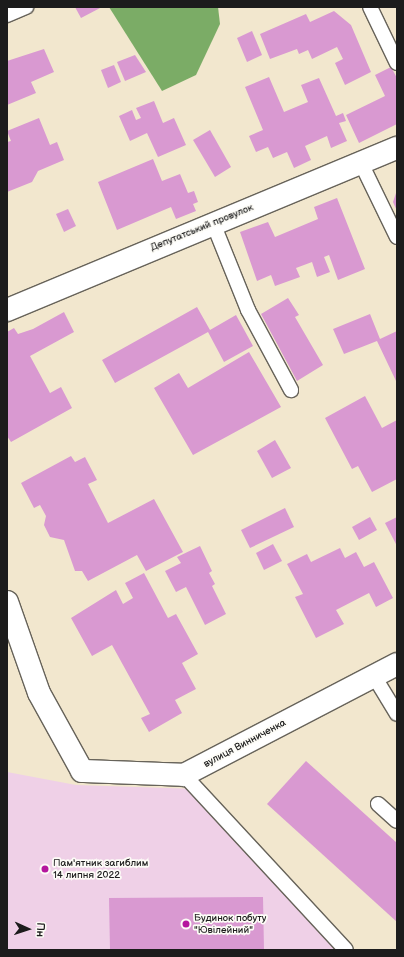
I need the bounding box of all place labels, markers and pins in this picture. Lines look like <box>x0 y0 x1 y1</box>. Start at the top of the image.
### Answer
place label: Пам'ятник загиблим 14 липня 2022 <box>53 857 148 880</box>
marker: Пам'ятник загиблим 14 липня 2022 <box>40 864 50 874</box>
place label: Будинок побуту "Ювілейний" <box>194 912 266 936</box>
marker: Будинок побуту "Ювілейний" <box>181 919 191 929</box>

